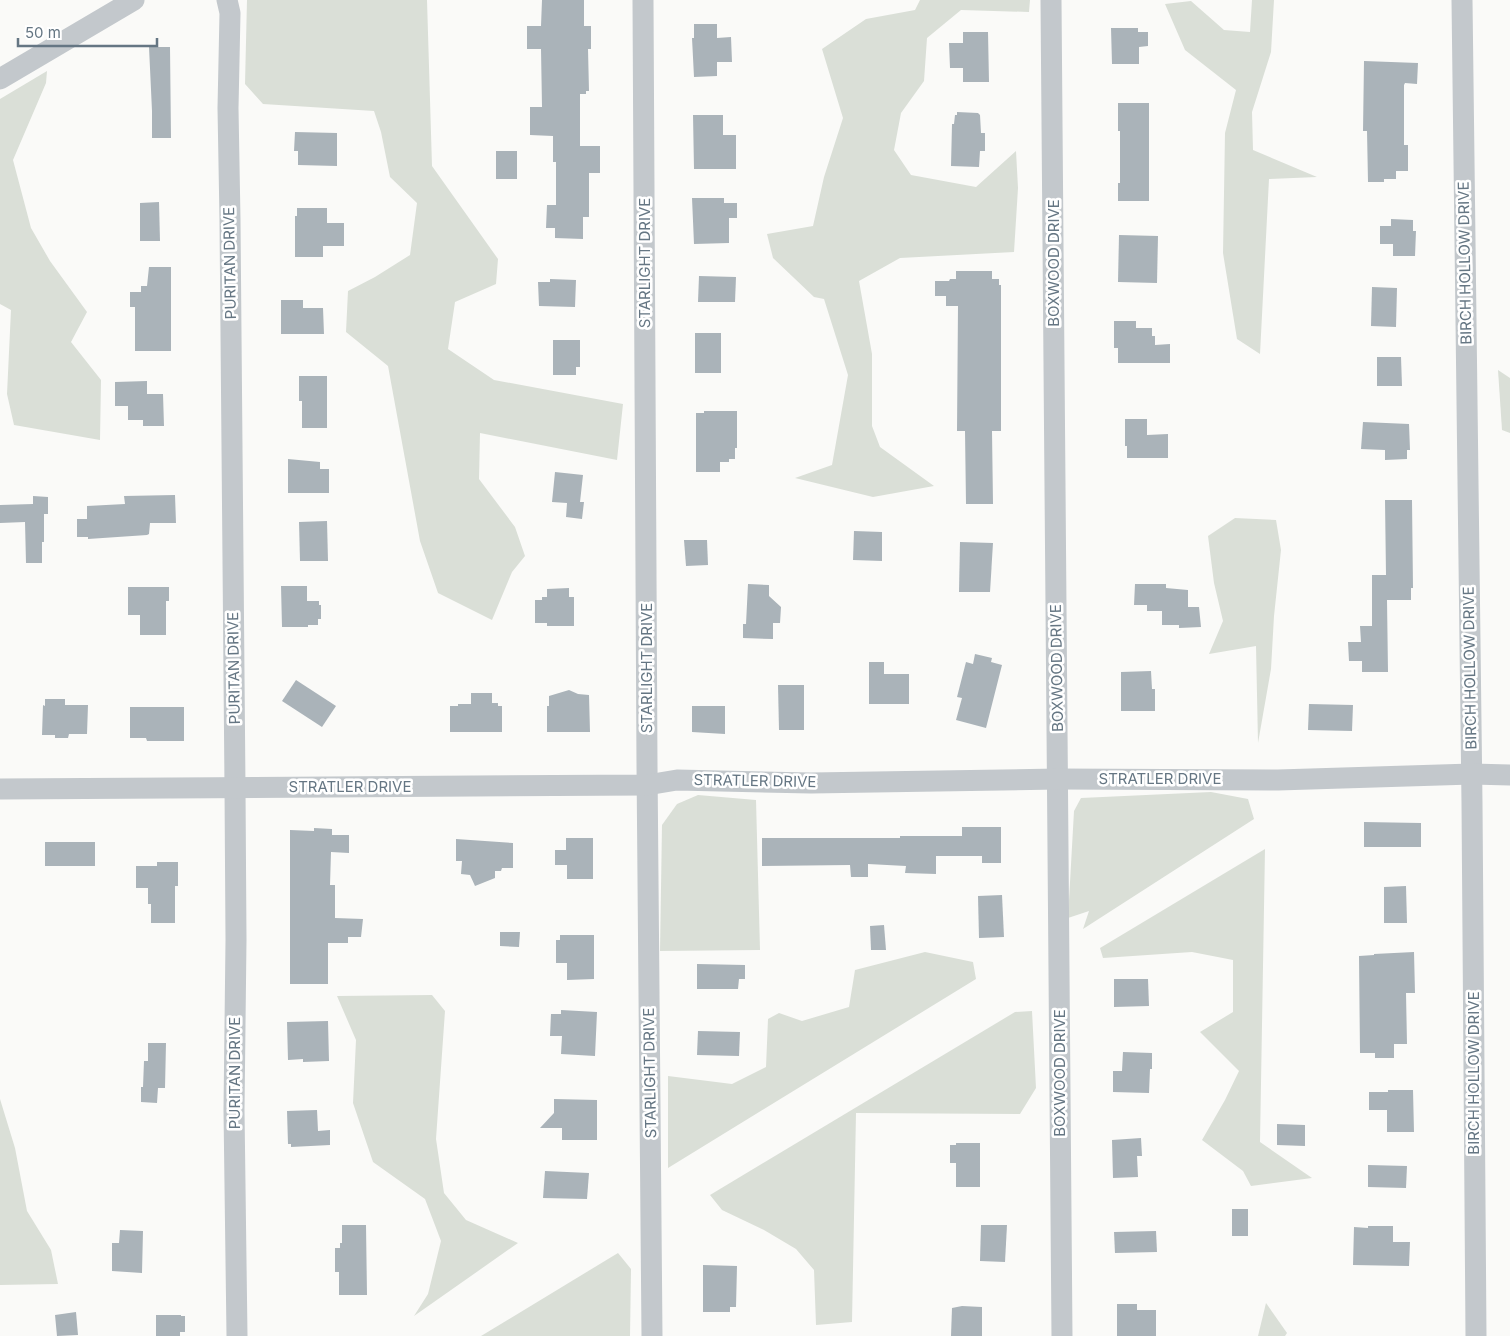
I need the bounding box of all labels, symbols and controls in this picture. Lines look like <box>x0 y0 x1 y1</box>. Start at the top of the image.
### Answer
scale bar <box>18 15 156 47</box>
text: 50 m <box>25 23 61 42</box>
street label: BIRCH HOLLOW DRIVE <box>1454 181 1475 345</box>
street label: STARLIGHT DRIVE <box>635 198 654 328</box>
street label: BOXWOOD DRIVE <box>1044 199 1063 327</box>
street label: PURITAN DRIVE <box>219 207 240 319</box>
street label: BIRCH HOLLOW DRIVE <box>1459 586 1480 750</box>
street label: STARLIGHT DRIVE <box>637 603 656 733</box>
street label: BOXWOOD DRIVE <box>1046 604 1067 732</box>
street label: PURITAN DRIVE <box>223 612 244 724</box>
street label: STRATLER DRIVE <box>1099 769 1221 788</box>
street label: STRATLER DRIVE <box>693 770 817 791</box>
street label: STRATLER DRIVE <box>289 777 411 796</box>
street label: BIRCH HOLLOW DRIVE <box>1464 991 1483 1155</box>
street label: STARLIGHT DRIVE <box>639 1008 660 1139</box>
street label: BOXWOOD DRIVE <box>1050 1009 1069 1137</box>
street label: PURITAN DRIVE <box>225 1017 244 1129</box>

